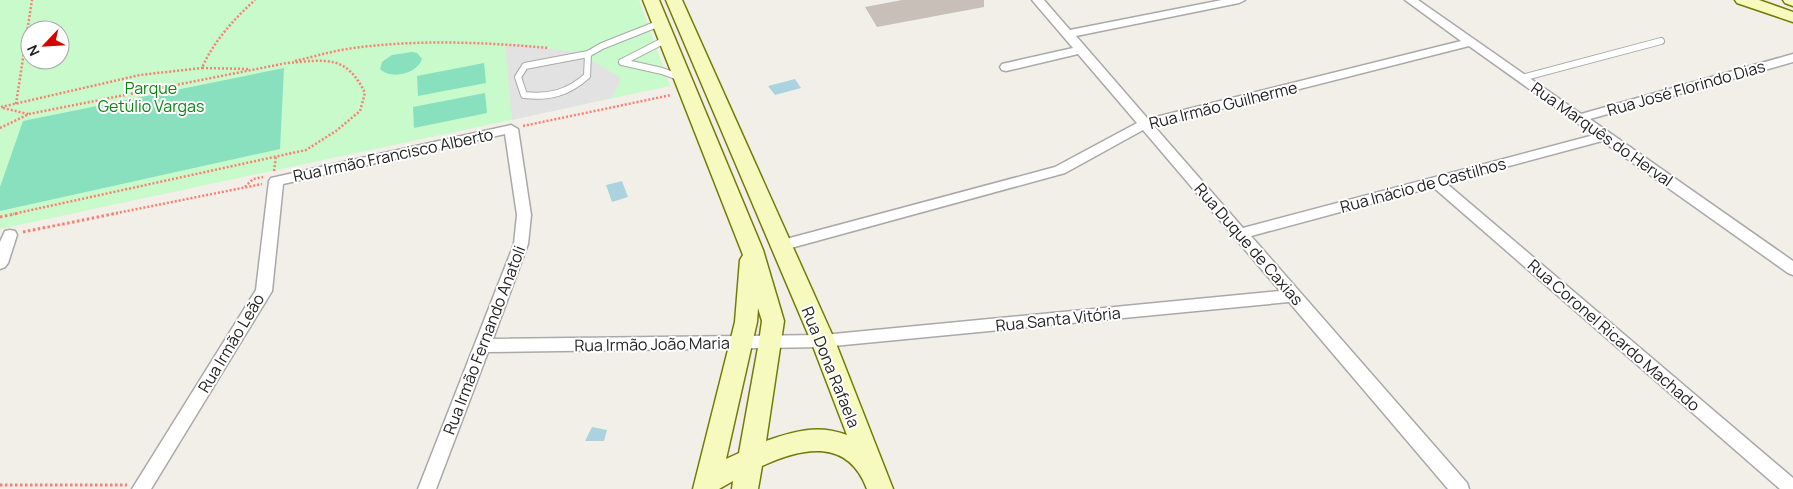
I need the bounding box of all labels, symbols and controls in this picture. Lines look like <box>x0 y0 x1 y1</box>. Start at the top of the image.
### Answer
north arrow <box>20 20 70 70</box>
text: N <box>22 42 44 59</box>
street label: Rua José Florindo Dias <box>1604 55 1768 121</box>
street label: Rua Irmão Guilherme <box>1147 76 1299 134</box>
park label: Parque Getúlio Vargas <box>98 77 204 117</box>
street label: Rua Marquês do Herval <box>1527 77 1677 191</box>
street label: Rua Irmão Francisco Alberto <box>291 123 495 187</box>
street label: Rua Inácio de Castilhos <box>1338 152 1508 218</box>
street label: Rua Duque de Caxias <box>1190 178 1308 310</box>
street label: Rua Irmão Fernando Anatoli <box>438 242 530 438</box>
street label: Rua Coronel Ricardo Machado <box>1523 254 1705 416</box>
street label: Rua Irmão Leão <box>193 289 269 397</box>
street label: Rua Santa Vitória <box>994 302 1122 336</box>
street label: Rua Dona Rafaela <box>797 303 865 431</box>
street label: Rua Irmão João Maria <box>574 332 730 356</box>

